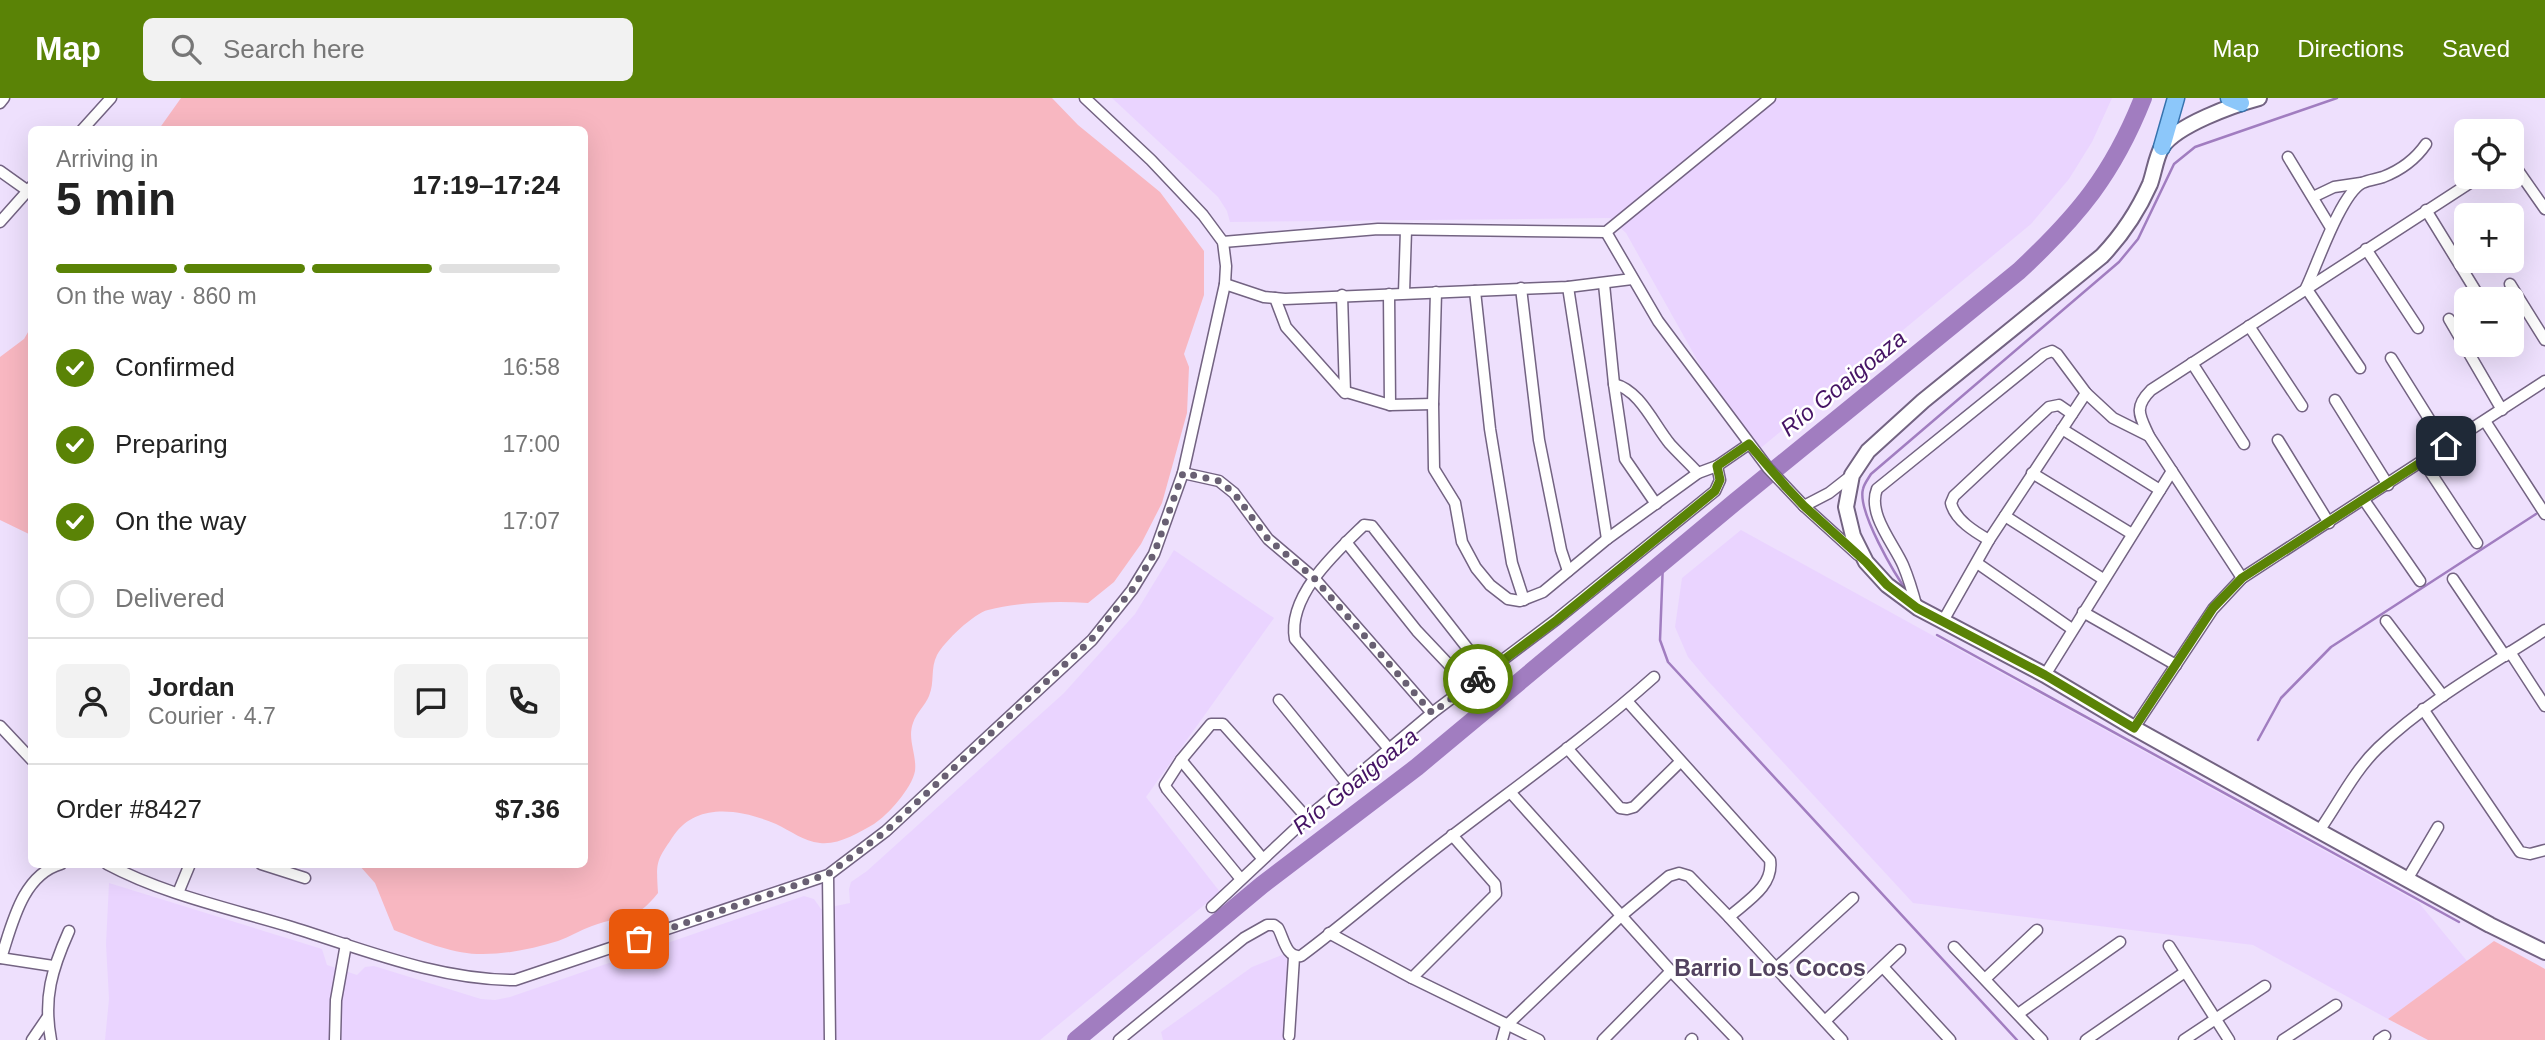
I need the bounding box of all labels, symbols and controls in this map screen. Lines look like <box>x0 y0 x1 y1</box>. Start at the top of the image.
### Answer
search box <box>143 18 633 81</box>
text: Map <box>35 30 101 67</box>
icon: search <box>167 30 205 68</box>
text: Search here <box>223 34 365 64</box>
text: Map <box>2213 35 2259 62</box>
text: Directions <box>2297 35 2404 62</box>
text: Saved <box>2442 35 2510 62</box>
map controls <box>2454 119 2524 357</box>
button: locate <box>2454 119 2524 189</box>
text: Arriving in <box>56 146 158 172</box>
text: 17:19–17:24 <box>413 170 560 200</box>
text: 5 min <box>56 173 176 225</box>
button: + <box>2454 203 2524 273</box>
text: On the way · 860 m <box>56 283 257 309</box>
button: − <box>2454 287 2524 357</box>
water label: Río Goaigoaza <box>1775 325 1911 441</box>
icon: check <box>56 349 94 387</box>
text: Confirmed <box>115 352 235 382</box>
text: 16:58 <box>502 354 560 380</box>
pin <box>2416 416 2476 476</box>
icon: check <box>56 426 94 464</box>
icon: home <box>2427 427 2465 465</box>
text: Preparing <box>115 429 228 459</box>
text: 17:00 <box>502 431 560 457</box>
icon: check <box>56 503 94 541</box>
text: On the way <box>115 506 247 536</box>
text: 17:07 <box>502 508 560 534</box>
text: Delivered <box>115 583 225 613</box>
courier <box>1443 644 1513 714</box>
icon: bike <box>1459 660 1497 698</box>
button: person <box>56 664 130 738</box>
button: chat <box>394 664 468 738</box>
button: phone <box>486 664 560 738</box>
text: Jordan <box>148 672 235 702</box>
text: Courier · 4.7 <box>148 703 276 729</box>
water label: Río Goaigoaza <box>1287 723 1423 839</box>
text: Order #8427 <box>56 794 202 824</box>
text: $7.36 <box>495 794 560 824</box>
pin <box>609 909 669 969</box>
icon: bag <box>620 920 658 958</box>
district label: Barrio Los Cocos <box>1674 955 1866 981</box>

